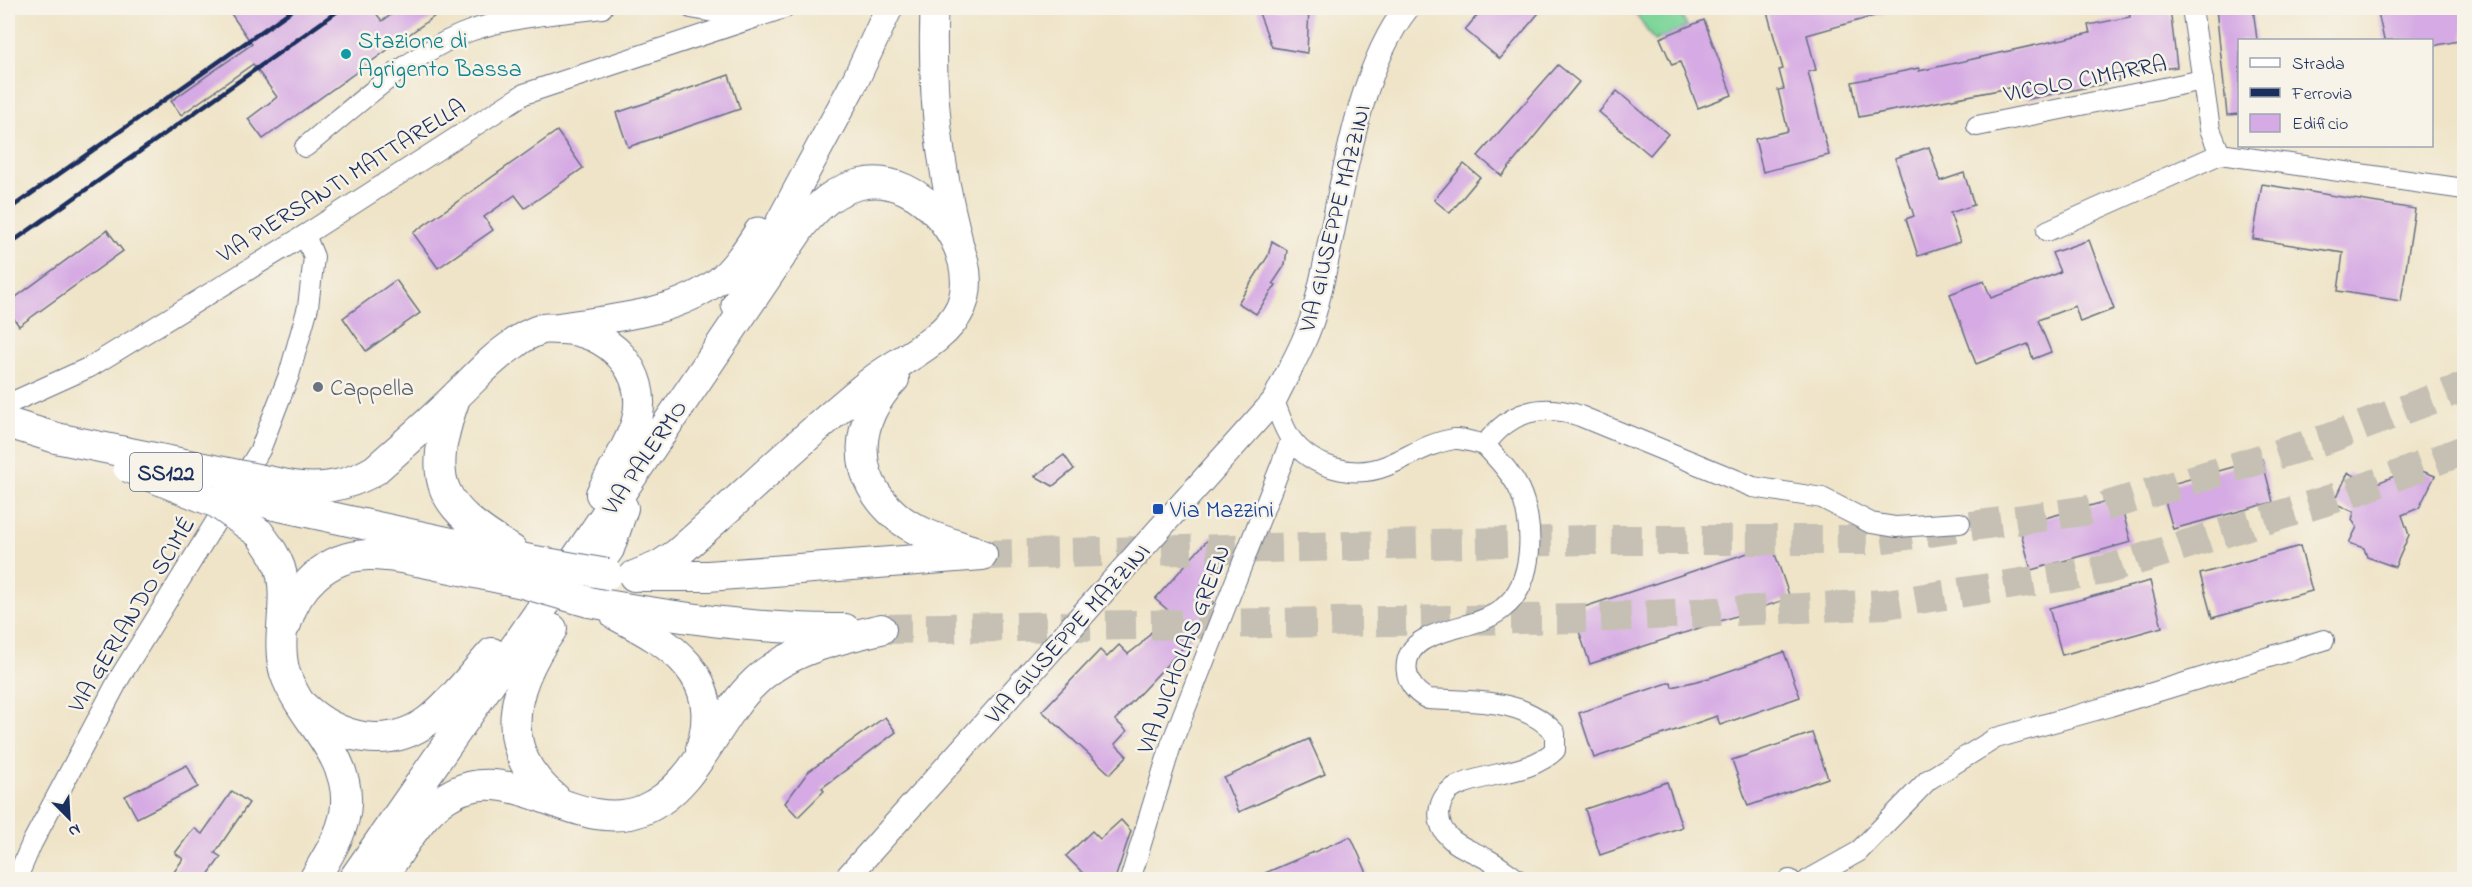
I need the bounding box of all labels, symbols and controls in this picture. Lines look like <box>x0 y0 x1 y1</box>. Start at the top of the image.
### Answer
place label: Stazione di Agrigento Bassa <box>358 25 522 88</box>
legend <box>2238 39 2433 147</box>
marker: Stazione di Agrigento Bassa <box>339 47 353 61</box>
street label: VICOLO CIMARRA <box>2000 48 2170 114</box>
text: Strada <box>2292 52 2345 78</box>
text: Ferrovia <box>2291 82 2352 108</box>
street label: VIA PIERSANTI MATTARELLA <box>210 91 473 274</box>
street label: VIA GIUSEPPE MAZZINI <box>1291 101 1382 337</box>
text: Edificio <box>2292 112 2348 138</box>
place label: Cappella <box>330 372 414 407</box>
marker: Cappella <box>311 380 325 394</box>
street label: VIA PALERMO <box>594 394 697 524</box>
road number: SS122 <box>130 453 202 491</box>
place label: Via Mazzini <box>1169 494 1274 529</box>
marker: Via Mazzini <box>1151 502 1165 516</box>
street label: VIA GERLANDO SCIMÉ <box>60 511 206 721</box>
street label: VIA GIUSEPPE MAZZINI <box>977 536 1160 734</box>
street label: VIA NICHOLAS GREEN <box>1129 540 1241 760</box>
north arrow <box>39 788 99 848</box>
text: N <box>64 817 84 843</box>

